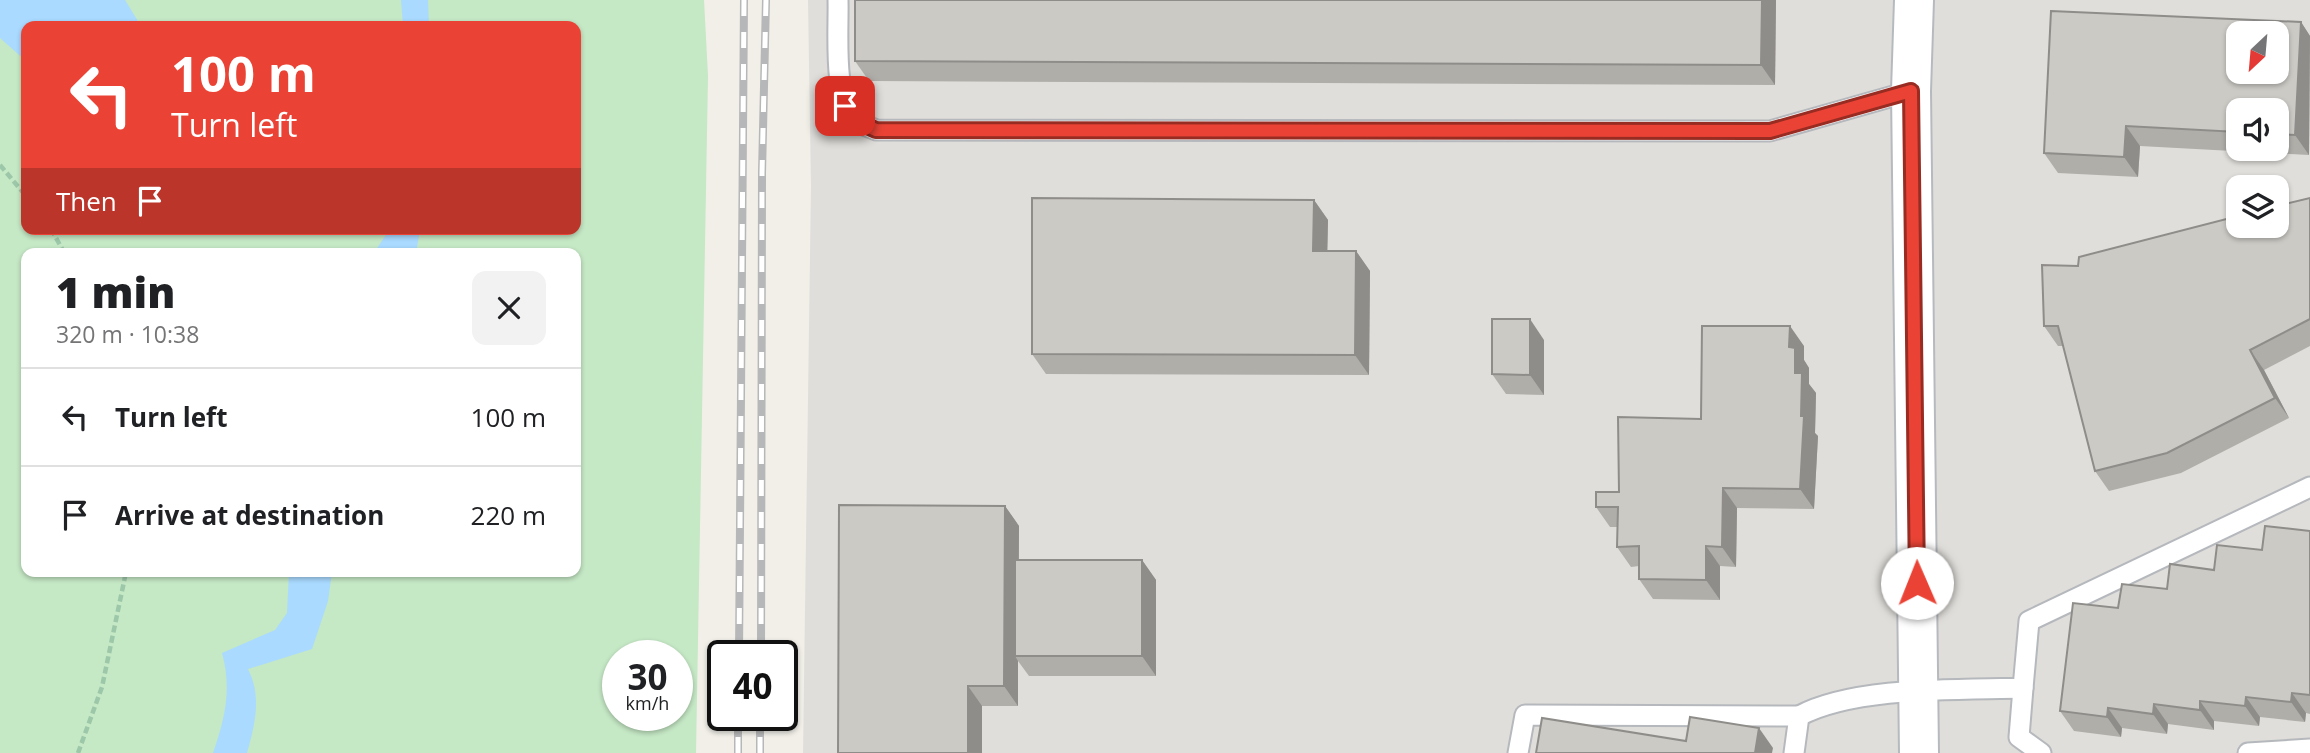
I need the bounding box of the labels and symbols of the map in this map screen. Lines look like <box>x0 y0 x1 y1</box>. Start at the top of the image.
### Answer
north arrow <box>2226 21 2289 84</box>
pin <box>815 76 875 136</box>
position arrow <box>1880 546 1954 620</box>
speed limit sign: 40 <box>707 640 798 731</box>

